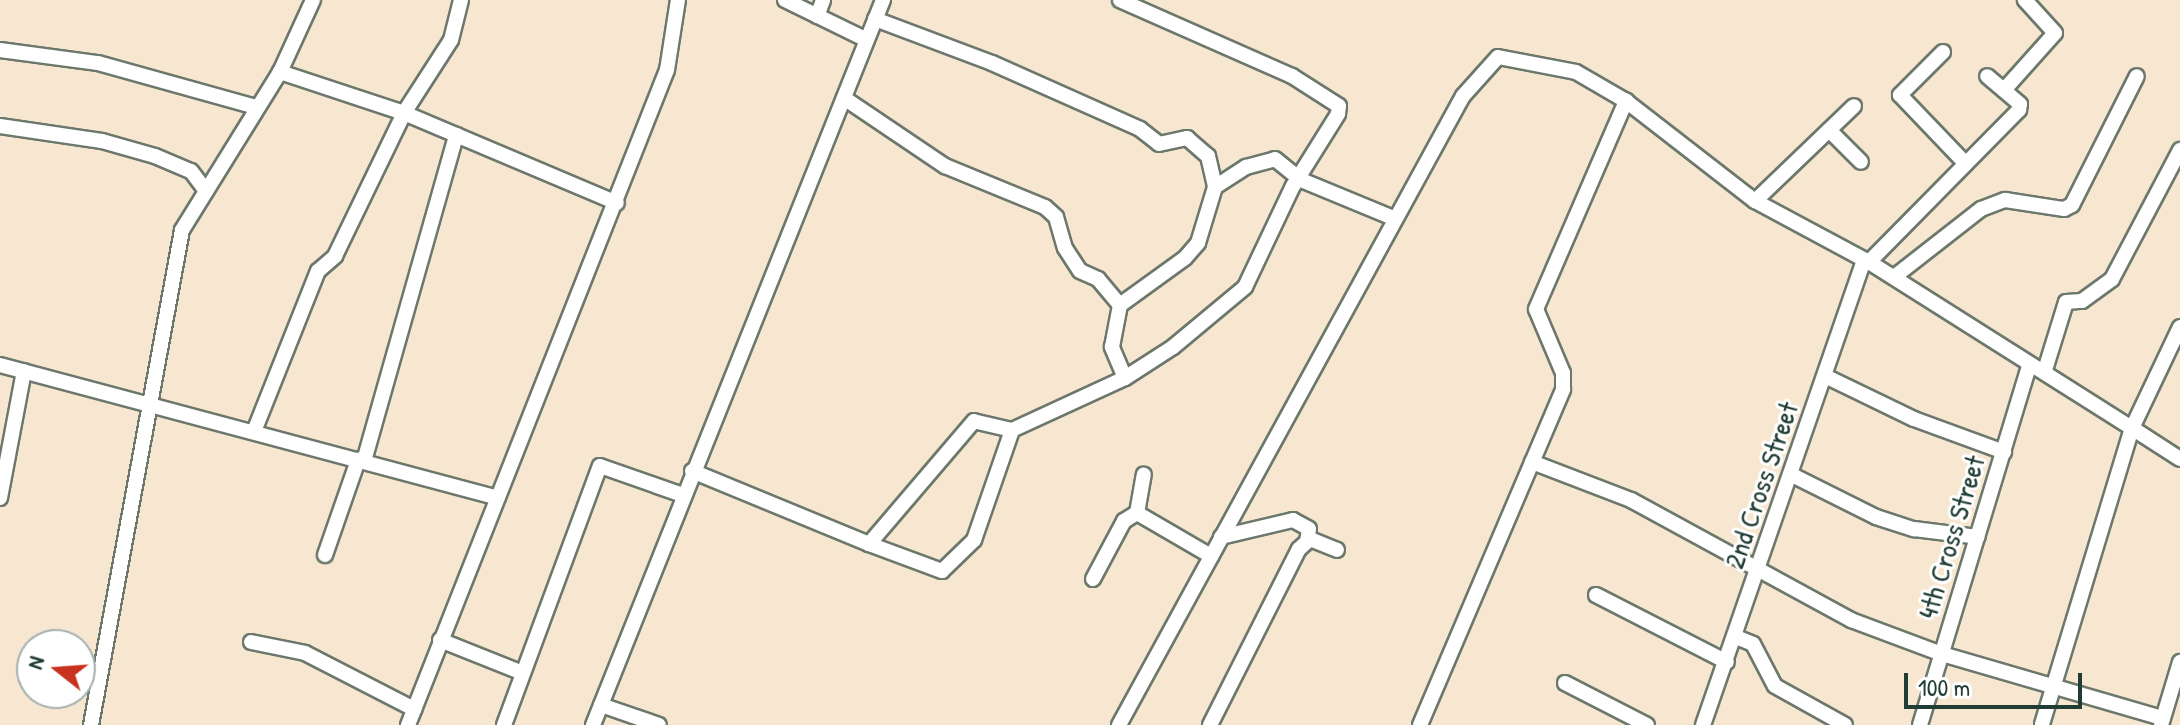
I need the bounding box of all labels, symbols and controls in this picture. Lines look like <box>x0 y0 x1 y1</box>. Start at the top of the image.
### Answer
street label: 2nd Cross Street <box>1717 397 1805 573</box>
street label: 4th Cross Street <box>1910 451 1992 623</box>
north arrow <box>16 629 96 709</box>
text: N <box>19 653 51 673</box>
scale bar <box>1908 657 2086 707</box>
text: 100 m <box>1918 671 1970 703</box>

